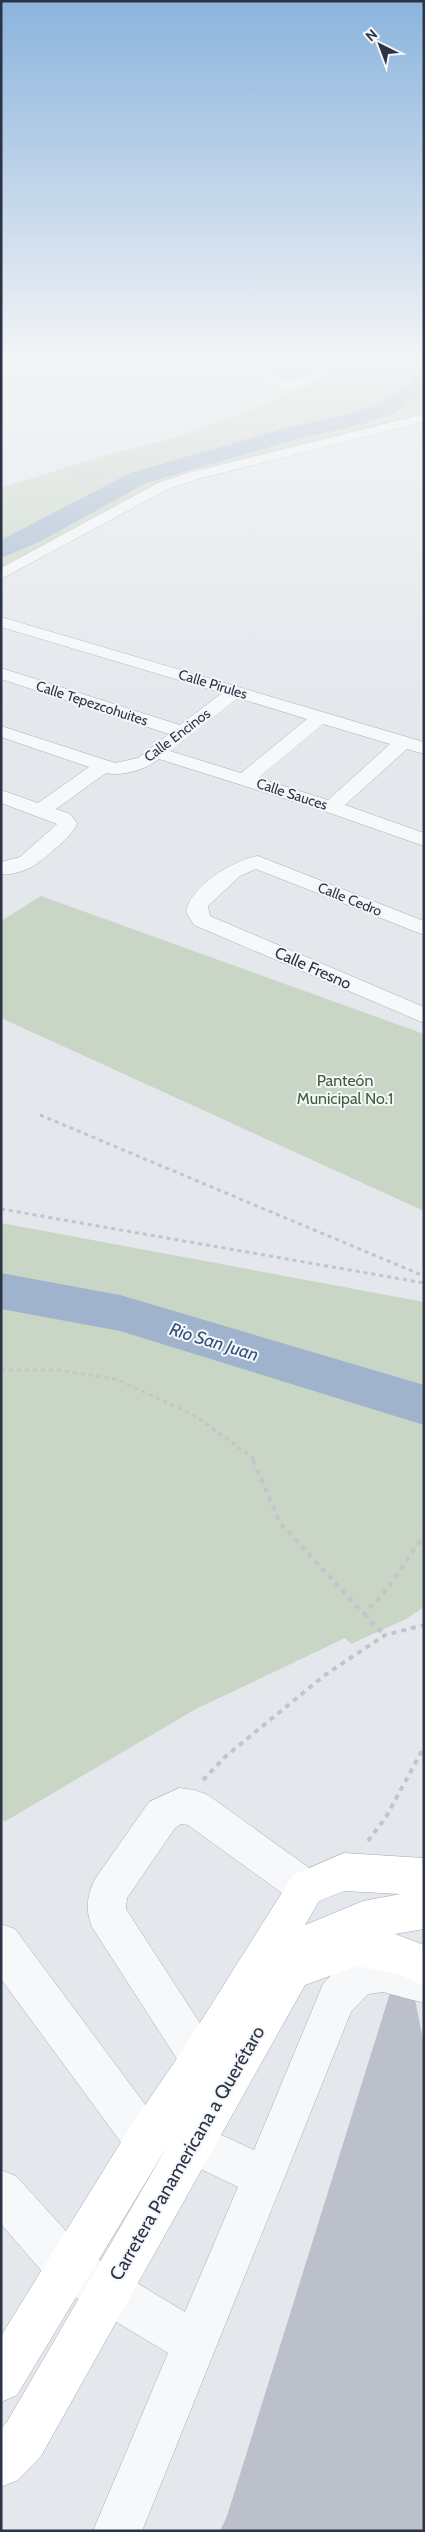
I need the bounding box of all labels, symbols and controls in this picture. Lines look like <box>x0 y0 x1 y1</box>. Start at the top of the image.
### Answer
north arrow <box>355 20 405 70</box>
text: N <box>362 25 381 45</box>
street label: Calle Pirules <box>176 665 250 703</box>
street label: Calle Tepezcohuites <box>34 676 150 730</box>
street label: Calle Encinos <box>140 704 214 766</box>
street label: Calle Sauces <box>254 774 330 814</box>
street label: Calle Cedro <box>315 878 385 920</box>
street label: Calle Fresno <box>272 943 354 993</box>
park label: Panteón Municipal No.1 <box>297 1071 393 1108</box>
water label: Rio San Juan <box>167 1318 261 1366</box>
street label: Carretera Panamericana a Querétaro <box>105 2022 269 2284</box>

